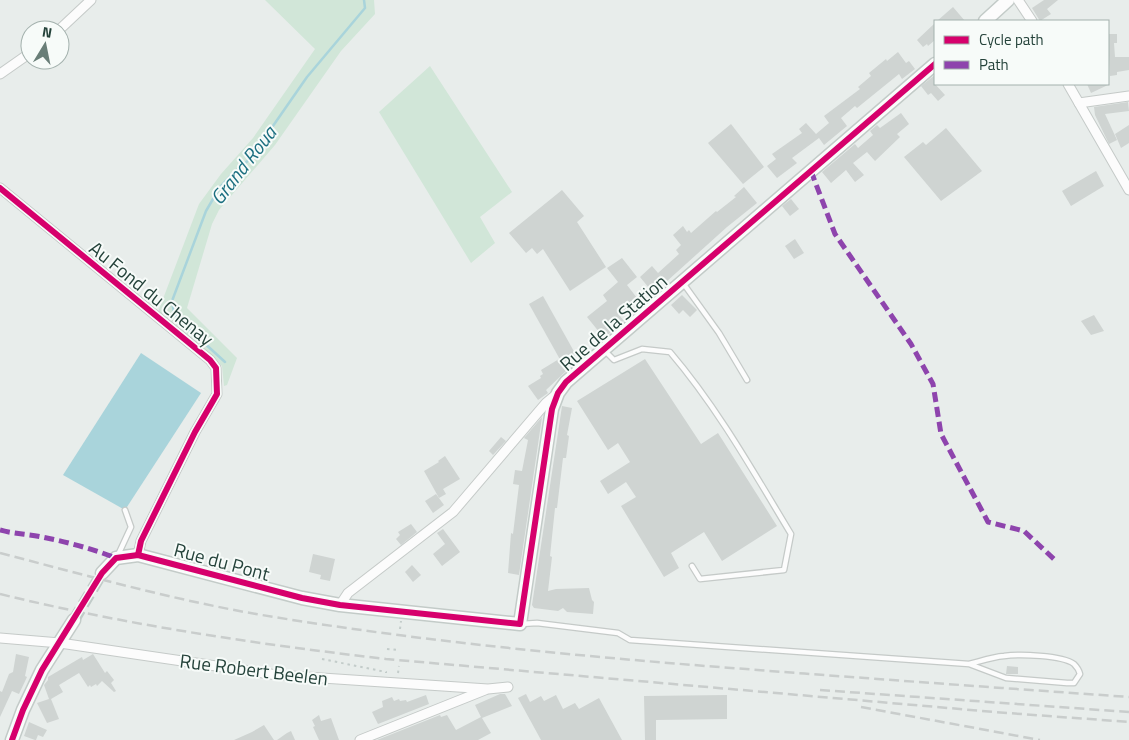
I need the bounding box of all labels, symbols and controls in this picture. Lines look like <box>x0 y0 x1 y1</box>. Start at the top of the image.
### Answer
north arrow <box>20 20 70 70</box>
legend <box>934 20 1109 85</box>
text: N <box>41 21 54 43</box>
text: Cycle path <box>979 28 1044 51</box>
text: Path <box>979 53 1009 76</box>
water label: Grand Roua <box>202 118 284 211</box>
street label: Au Fond du Chenay <box>83 234 221 352</box>
street label: Rue de la Station <box>553 267 673 377</box>
street label: Rue du Pont <box>171 534 273 588</box>
street label: Rue Robert Beelen <box>178 646 330 692</box>

